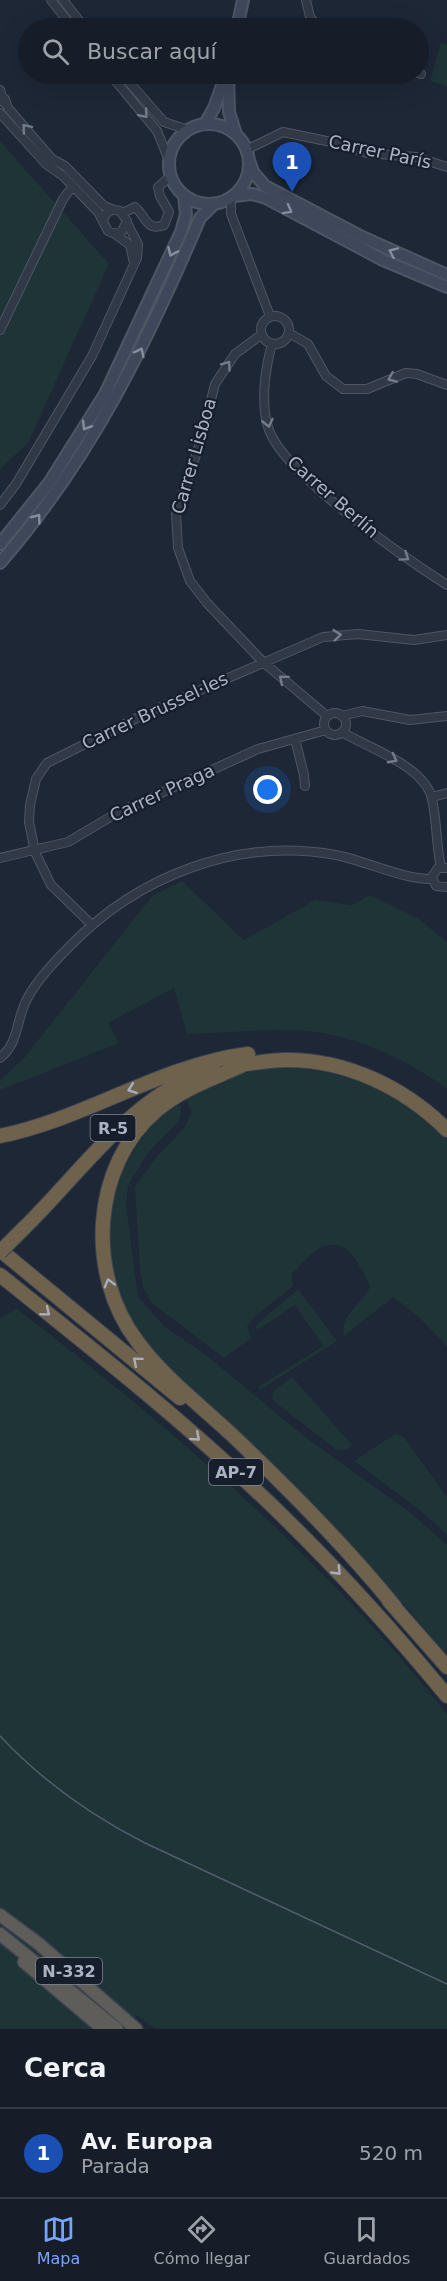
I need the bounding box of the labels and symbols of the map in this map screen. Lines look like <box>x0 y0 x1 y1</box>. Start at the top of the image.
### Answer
one-way arrow <box>137 107 148 118</box>
one-way arrow <box>22 124 33 135</box>
street label: Carrer París <box>327 130 434 173</box>
pin: 1 <box>272 142 312 192</box>
one-way arrow <box>282 203 292 214</box>
one-way arrow <box>168 245 180 256</box>
one-way arrow <box>389 247 400 259</box>
one-way arrow <box>132 348 144 359</box>
one-way arrow <box>219 360 230 371</box>
one-way arrow <box>387 370 398 382</box>
street label: Carrer Lisboa <box>167 395 220 516</box>
one-way arrow <box>260 417 273 427</box>
one-way arrow <box>81 420 93 430</box>
street label: Carrer Berlín <box>283 451 383 542</box>
one-way arrow <box>30 513 41 524</box>
one-way arrow <box>398 550 409 561</box>
one-way arrow <box>333 629 342 642</box>
street label: Carrer Brussel·les <box>78 667 231 754</box>
one-way arrow <box>279 675 290 686</box>
one-way arrow <box>387 752 398 764</box>
street label: Carrer Praga <box>106 759 218 826</box>
your location <box>253 775 282 804</box>
one-way arrow <box>127 1082 137 1095</box>
road number: R-5 <box>90 1115 136 1141</box>
one-way arrow <box>104 1278 117 1288</box>
one-way arrow <box>39 1304 50 1315</box>
one-way arrow <box>132 1357 143 1368</box>
one-way arrow <box>189 1429 200 1440</box>
road number: AP-7 <box>209 1459 263 1485</box>
one-way arrow <box>330 1564 341 1575</box>
road number: N-332 <box>36 1958 102 1984</box>

